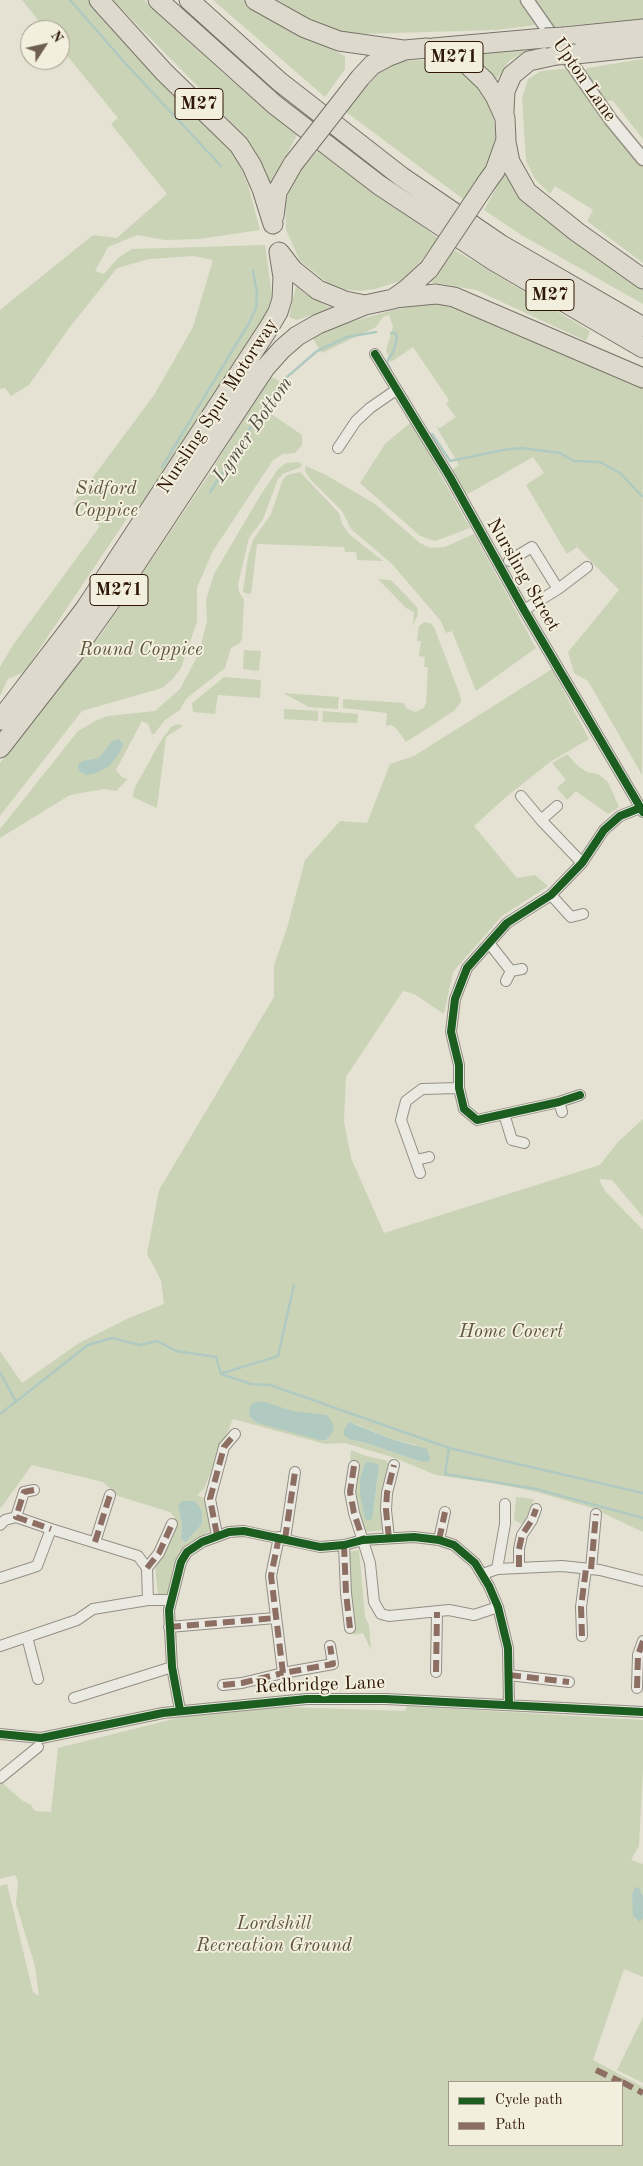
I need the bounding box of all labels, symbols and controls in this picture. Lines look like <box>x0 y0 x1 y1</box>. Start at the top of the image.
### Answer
north arrow <box>20 20 70 70</box>
text: N <box>48 29 65 45</box>
street label: Upton Lane <box>547 34 621 126</box>
road number: M271 <box>425 42 483 72</box>
road number: M27 <box>175 88 223 120</box>
road number: M27 <box>526 280 574 310</box>
street label: Nursling Spur Motorway <box>153 314 283 498</box>
water label: Lymer Bottom <box>208 373 298 487</box>
park label: Sidford Coppice <box>74 478 138 522</box>
street label: Nursling Street <box>481 514 565 636</box>
road number: M271 <box>90 574 148 606</box>
park label: Round Coppice <box>79 639 203 661</box>
park label: Home Covert <box>459 1321 563 1343</box>
street label: Redbridge Lane <box>255 1671 385 1699</box>
park label: Lordshill Recreation Ground <box>196 1913 352 1957</box>
legend <box>448 2081 623 2146</box>
text: Cycle path <box>495 2093 563 2108</box>
text: Path <box>495 2118 525 2133</box>

